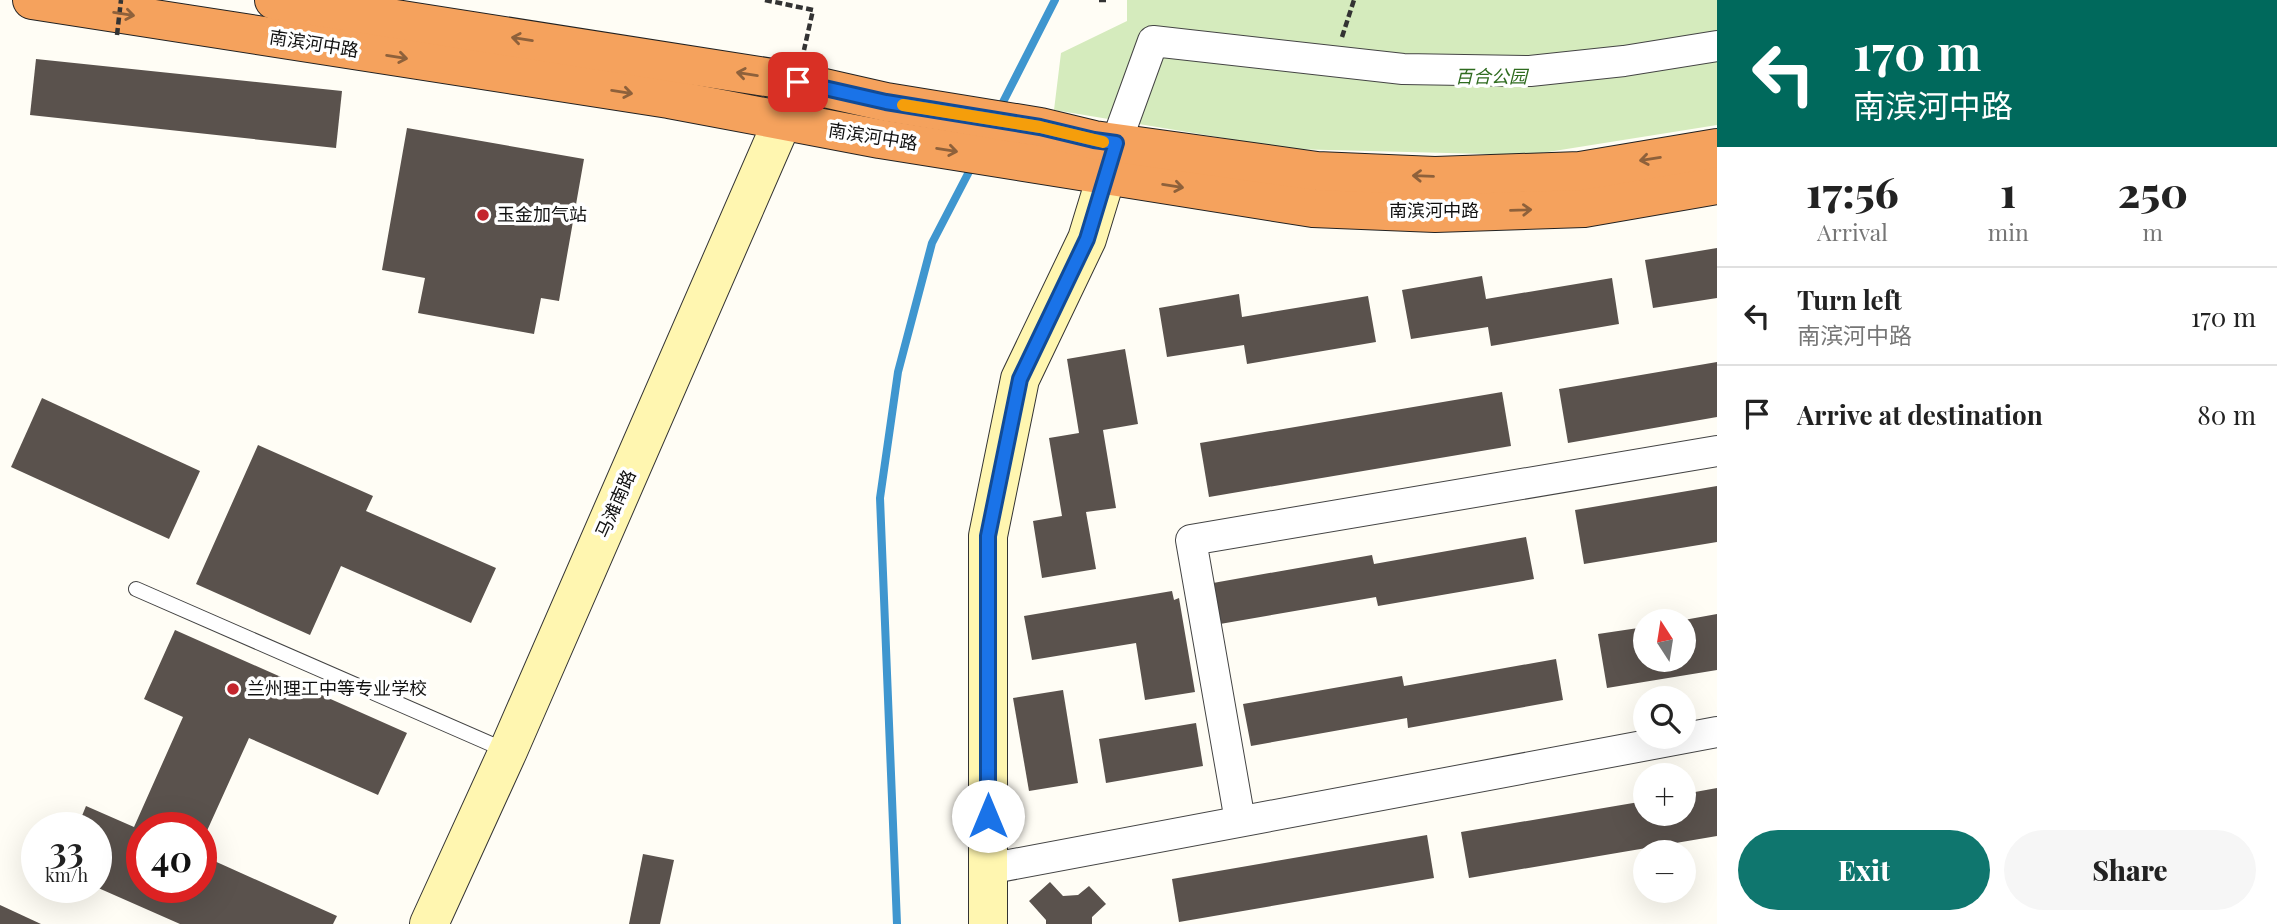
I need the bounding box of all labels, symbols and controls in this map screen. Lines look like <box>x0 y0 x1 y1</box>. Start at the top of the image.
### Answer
one-way arrow <box>112 8 135 21</box>
text: 170 m <box>1853 18 1981 83</box>
street label: 南滨河中路 <box>268 24 360 62</box>
icon: left <box>1738 28 1829 119</box>
one-way arrow <box>511 32 534 45</box>
one-way arrow <box>385 51 408 64</box>
pin <box>768 52 828 112</box>
icon: arrive <box>779 63 817 101</box>
park label: 百合公园 <box>1455 64 1530 88</box>
one-way arrow <box>736 67 759 80</box>
text: 南滨河中路 <box>1853 83 2013 126</box>
one-way arrow <box>610 86 633 99</box>
street label: 南滨河中路 <box>827 117 919 155</box>
one-way arrow <box>935 144 958 157</box>
one-way arrow <box>1639 153 1662 166</box>
text: 17:56 <box>1806 163 1899 219</box>
text: 1 <box>2000 163 2016 219</box>
text: 250 <box>2118 163 2188 219</box>
one-way arrow <box>1412 169 1435 182</box>
one-way arrow <box>1161 180 1184 193</box>
street label: 南滨河中路 <box>1389 198 1479 222</box>
place label: 玉金加气站 <box>497 202 587 226</box>
one-way arrow <box>1510 203 1533 217</box>
marker: 玉金加气站 <box>475 207 491 223</box>
text: Arrival <box>1817 216 1888 247</box>
text: min <box>1988 216 2029 247</box>
text: m <box>2143 216 2163 247</box>
text: Turn left <box>1797 282 1902 317</box>
icon: left <box>1738 297 1776 335</box>
text: 170 m <box>2191 299 2256 334</box>
text: 南滨河中路 <box>1797 319 1912 350</box>
icon: arrive <box>1738 395 1776 433</box>
text: Arrive at destination <box>1797 397 2043 432</box>
text: 80 m <box>2197 397 2256 432</box>
street label: 马滩南路 <box>589 466 641 541</box>
north arrow <box>1633 609 1696 672</box>
map controls <box>1633 609 1696 903</box>
place label: 兰州理工中等专业学校 <box>247 676 427 700</box>
marker: 兰州理工中等专业学校 <box>225 681 241 697</box>
button: search <box>1633 686 1696 749</box>
button: + <box>1633 763 1696 826</box>
position arrow <box>951 779 1025 853</box>
speed limit sign: 40 <box>126 812 217 903</box>
text: 33 <box>49 825 84 872</box>
button: Exit <box>1738 830 1990 910</box>
button: Share <box>2004 830 2256 910</box>
button: − <box>1633 840 1696 903</box>
text: km/h <box>45 863 88 887</box>

